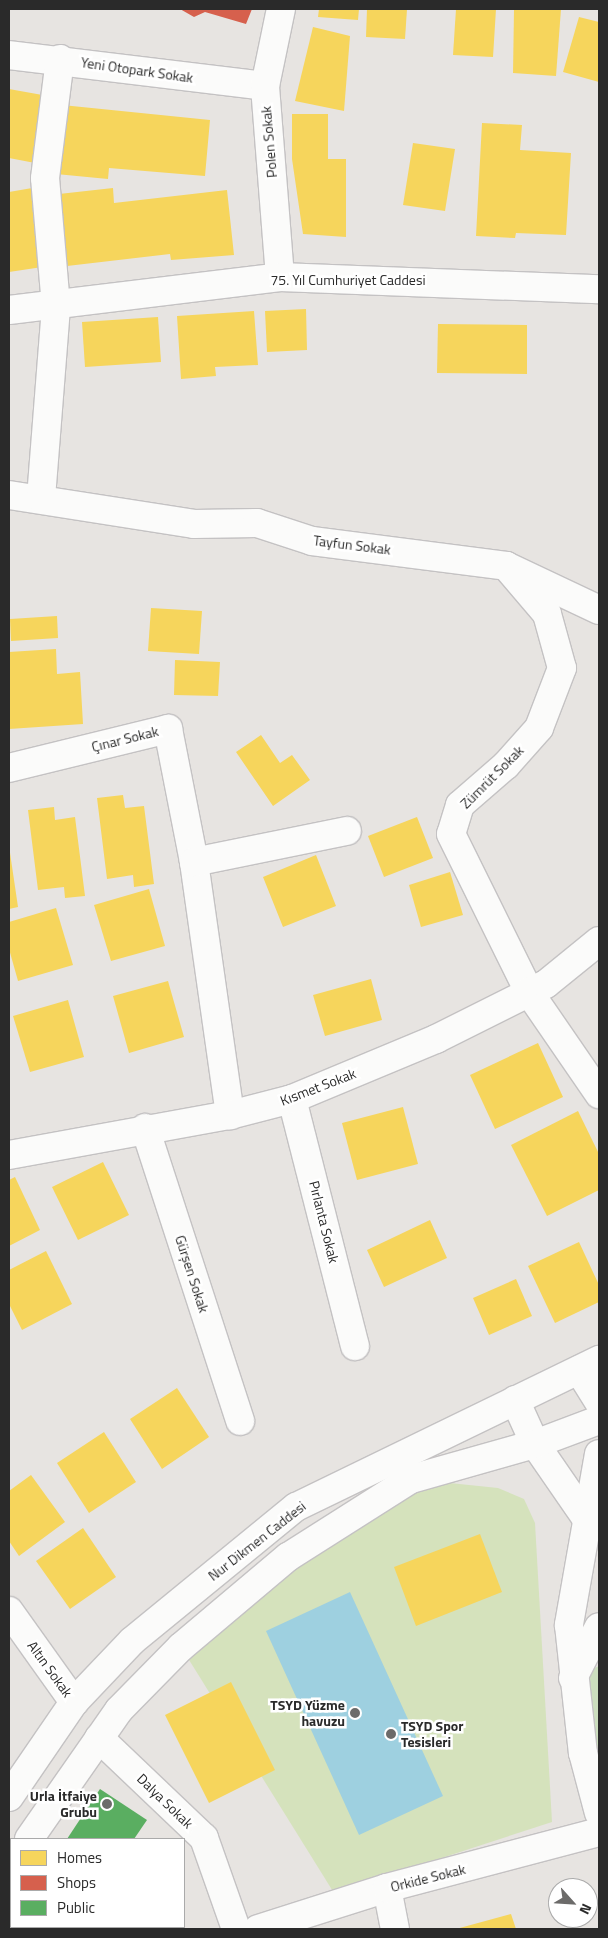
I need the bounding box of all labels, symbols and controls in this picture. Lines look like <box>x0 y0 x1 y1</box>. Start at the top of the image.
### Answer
street label: Yeni Otopark Sokak <box>80 54 194 86</box>
street label: Polen Sokak <box>257 105 281 179</box>
street label: 75. Yıl Cumhuriyet Caddesi <box>270 272 426 288</box>
street label: Tayfun Sokak <box>312 532 392 558</box>
street label: Çınar Sokak <box>90 723 160 755</box>
street label: Zümrüt Sokak <box>457 742 527 812</box>
street label: Kısmet Sokak <box>278 1065 358 1109</box>
street label: Pırlanta Sokak <box>306 1179 342 1265</box>
street label: Gürşen Sokak <box>172 1233 212 1315</box>
street label: Nur Dikmen Caddesi <box>205 1498 309 1584</box>
street label: Altın Sokak <box>24 1638 76 1700</box>
place label: TSYD Yüzme havuzu <box>270 1697 345 1730</box>
marker: TSYD Yüzme havuzu <box>349 1707 361 1719</box>
place label: TSYD Spor Tesisleri <box>401 1718 463 1750</box>
marker: TSYD Spor Tesisleri <box>385 1728 397 1740</box>
street label: Dalya Sokak <box>133 1770 197 1832</box>
place label: Urla İtfaiye Grubu <box>30 1788 97 1820</box>
marker: Urla İtfaiye Grubu <box>101 1798 113 1810</box>
legend <box>10 1838 185 1928</box>
text: Homes <box>57 1846 102 1869</box>
street label: Orkide Sokak <box>389 1861 467 1895</box>
text: Shops <box>57 1871 96 1894</box>
north arrow <box>548 1878 598 1928</box>
text: Public <box>57 1896 95 1919</box>
text: N <box>574 1900 598 1918</box>

